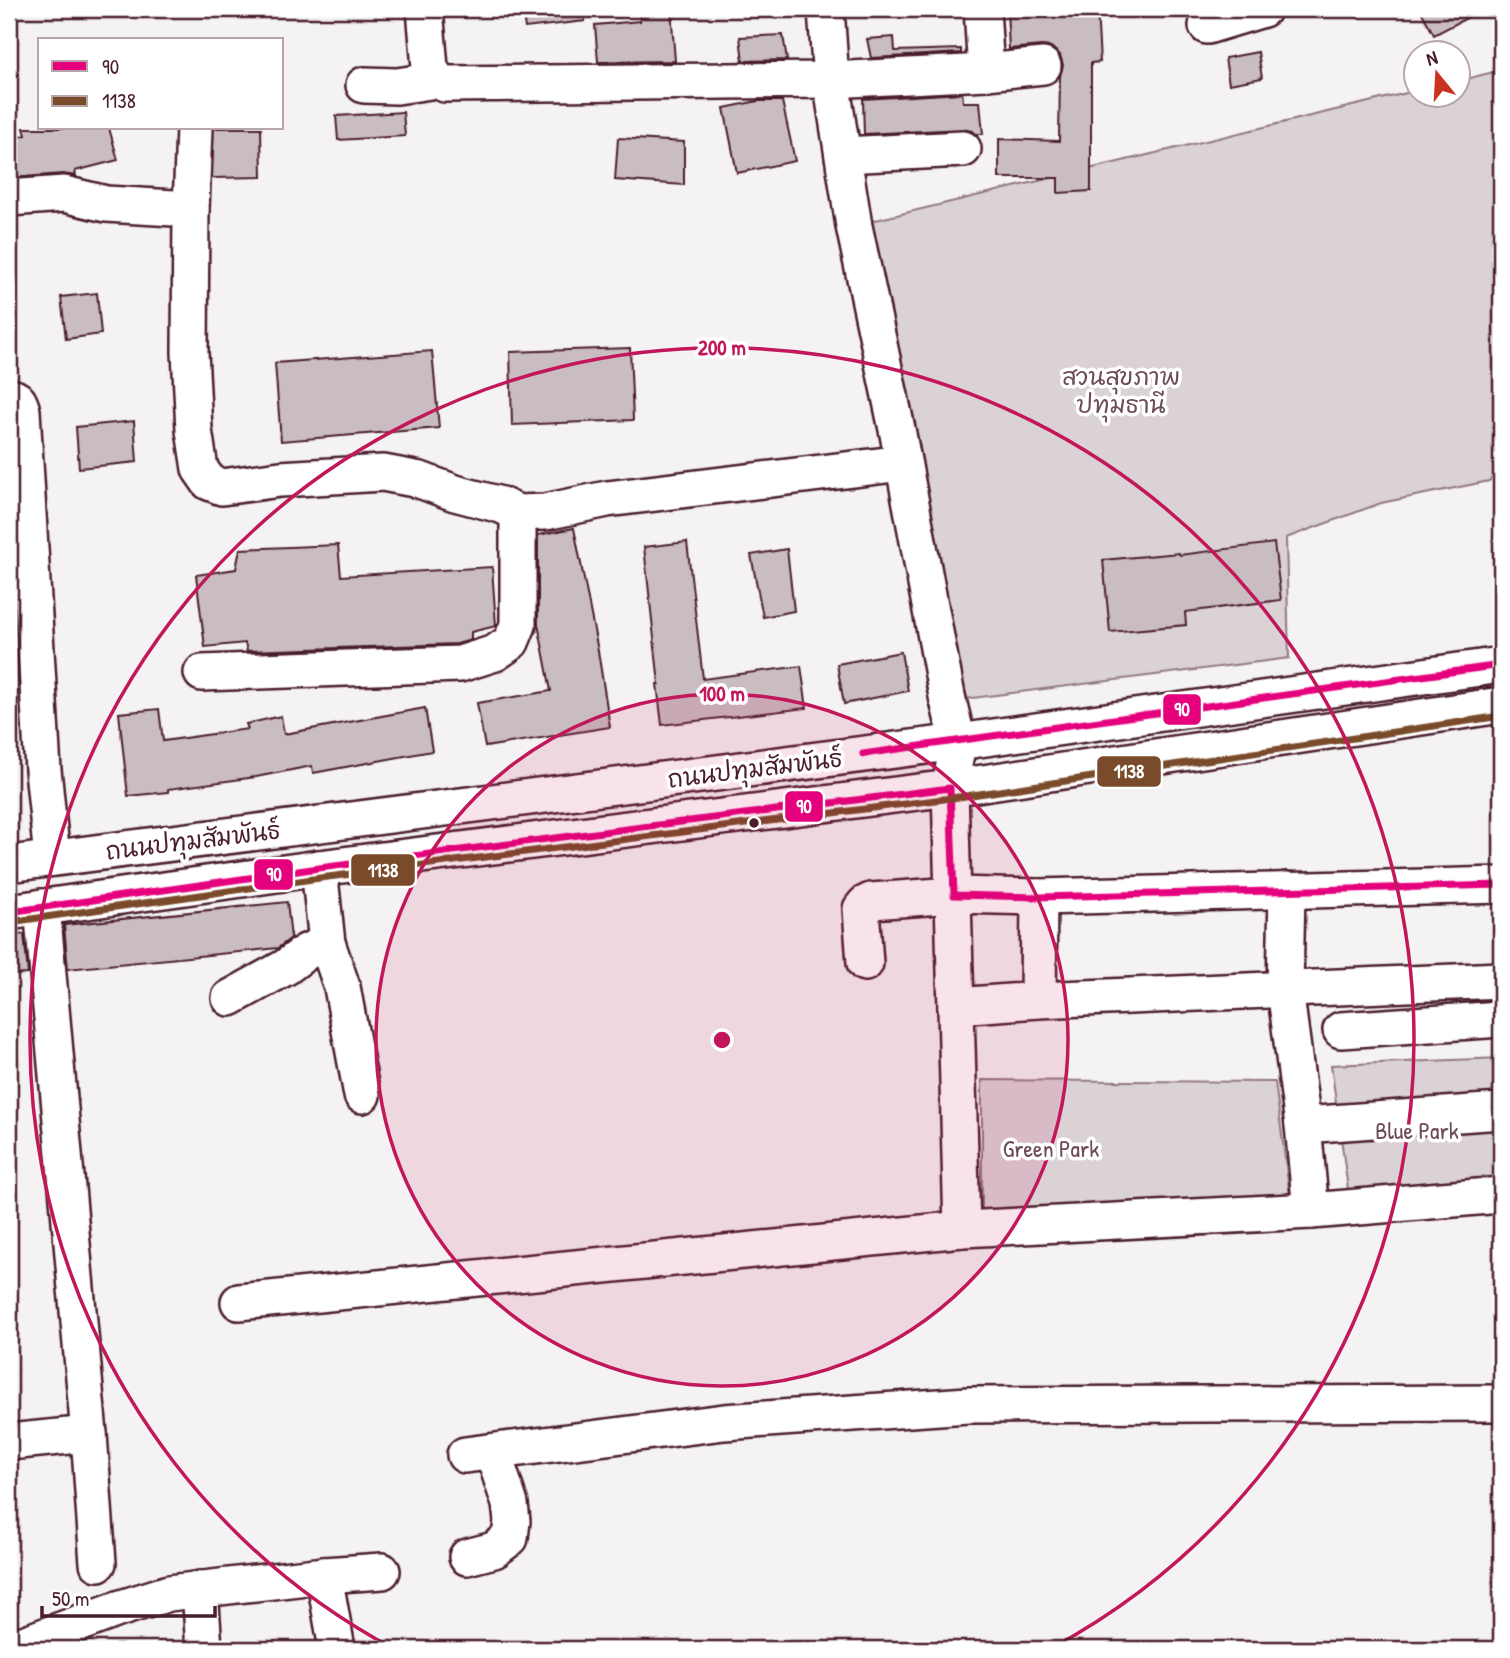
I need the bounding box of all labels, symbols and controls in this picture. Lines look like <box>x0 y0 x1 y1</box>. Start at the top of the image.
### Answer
legend <box>38 38 284 130</box>
north arrow <box>1402 38 1472 108</box>
text: N <box>1423 44 1441 72</box>
text: 90 <box>102 52 119 81</box>
text: 1138 <box>102 86 136 115</box>
text: 200 m <box>698 333 746 362</box>
park label: สวนสุขภาพ ปทุมธานี <box>1062 360 1180 423</box>
text: 100 m <box>699 679 745 708</box>
line badge: 90 <box>1162 693 1202 726</box>
text: 90 <box>1174 696 1190 722</box>
street label: ถนนปทุมสัมพันธ์ <box>666 741 845 798</box>
line badge: 1138 <box>1096 755 1162 788</box>
text: 1138 <box>1114 758 1144 784</box>
line badge: 90 <box>784 790 824 823</box>
text: 90 <box>796 793 812 819</box>
street label: ถนนปทุมสัมพันธ์ <box>104 813 283 870</box>
unlabelled marker <box>747 816 761 830</box>
line badge: 1138 <box>350 853 416 887</box>
text: 1138 <box>368 857 398 883</box>
line badge: 90 <box>253 858 294 891</box>
text: 90 <box>266 861 282 887</box>
centre of rings <box>710 1028 734 1052</box>
park label: Blue Park <box>1375 1114 1459 1146</box>
park label: Green Park <box>1003 1132 1099 1164</box>
scale bar <box>42 1574 215 1618</box>
text: 50 m <box>52 1584 89 1613</box>

